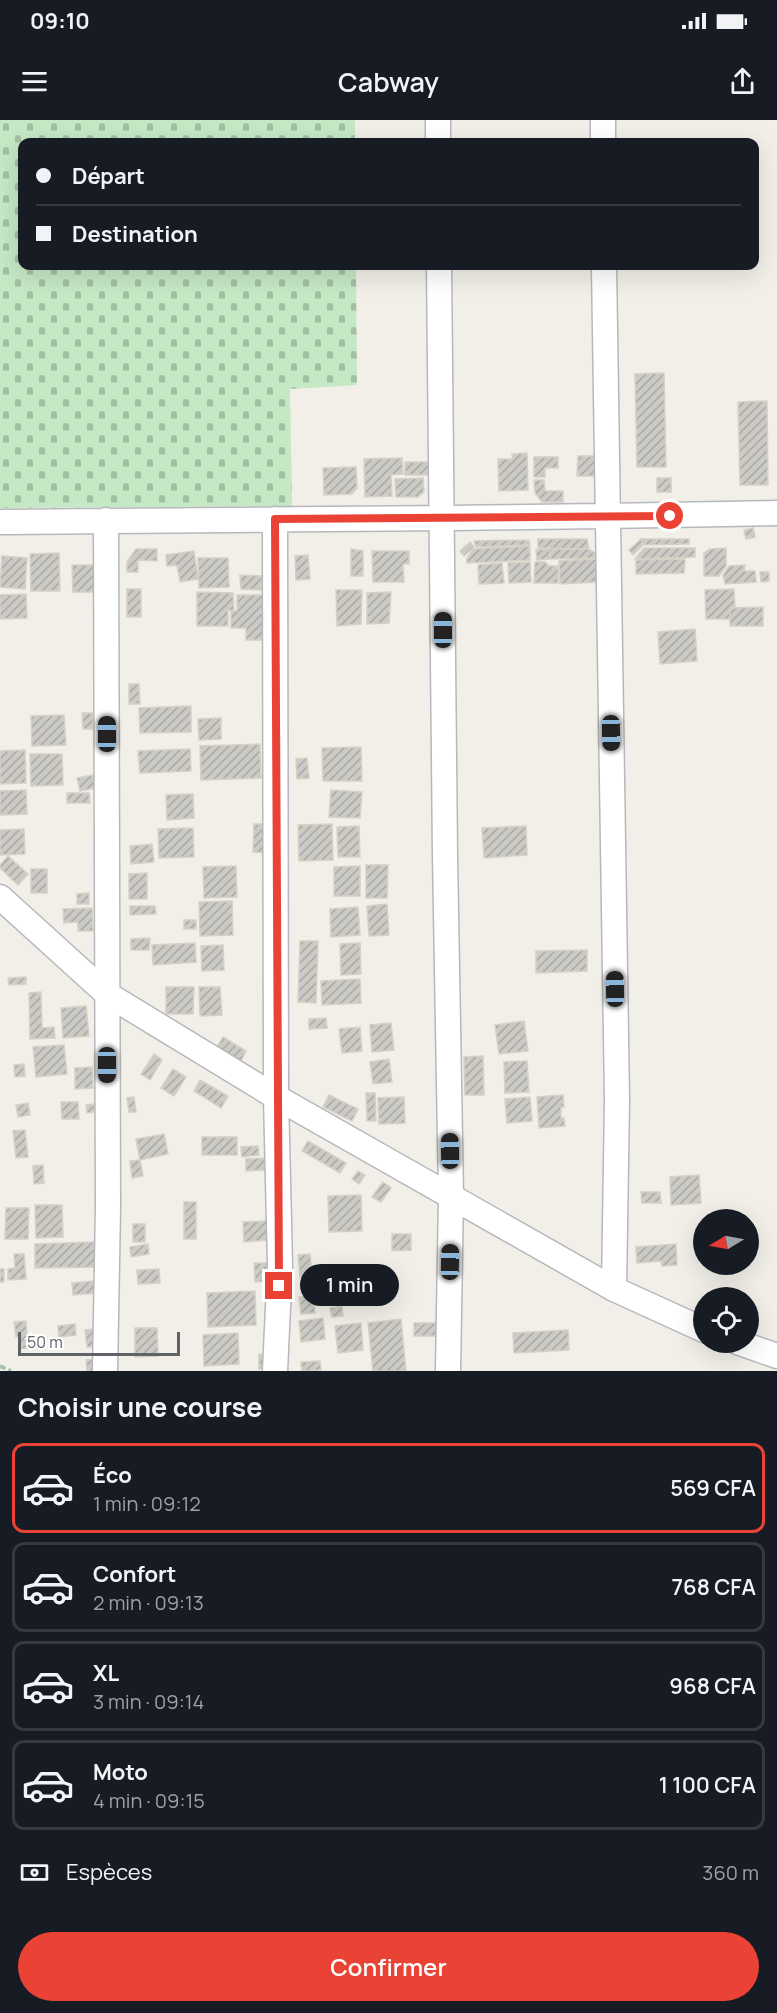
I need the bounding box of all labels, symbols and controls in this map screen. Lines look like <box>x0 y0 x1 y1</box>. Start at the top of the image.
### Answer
text: 09:10 <box>30 6 90 36</box>
text: Cabway <box>338 63 439 100</box>
icon: menu <box>18 65 51 98</box>
icon: share <box>726 65 759 98</box>
text: Départ <box>72 161 145 191</box>
text: Destination <box>72 219 198 249</box>
route start <box>656 502 683 529</box>
car <box>434 612 452 648</box>
car <box>602 715 620 751</box>
car <box>98 716 116 752</box>
car <box>606 971 624 1007</box>
car <box>98 1047 116 1083</box>
car <box>441 1133 459 1169</box>
north arrow <box>693 1209 759 1275</box>
map controls <box>693 1209 759 1353</box>
car <box>441 1244 459 1280</box>
callout: 1 min <box>300 1265 399 1307</box>
text: 1 min <box>326 1271 373 1298</box>
route end <box>265 1272 292 1299</box>
button: locate <box>693 1287 759 1353</box>
scale bar <box>18 1329 180 1356</box>
text: 50 m <box>27 1331 63 1353</box>
text: Choisir une course <box>18 1388 262 1425</box>
text: Éco <box>93 1460 132 1490</box>
icon: car <box>21 1461 75 1515</box>
text: 569 CFA <box>670 1473 756 1503</box>
text: 1 min · 09:12 <box>93 1490 201 1517</box>
text: Confort <box>93 1559 176 1589</box>
icon: car <box>21 1560 75 1614</box>
text: 768 CFA <box>671 1572 756 1602</box>
text: 2 min · 09:13 <box>93 1589 204 1616</box>
text: XL <box>93 1658 119 1688</box>
icon: car <box>21 1659 75 1713</box>
text: 968 CFA <box>669 1671 756 1701</box>
text: 3 min · 09:14 <box>93 1688 204 1715</box>
text: Moto <box>93 1757 148 1787</box>
icon: car <box>21 1758 75 1812</box>
text: 1 100 CFA <box>659 1770 756 1800</box>
text: 4 min · 09:15 <box>93 1787 205 1814</box>
icon: cash <box>18 1856 51 1889</box>
text: Espèces <box>66 1857 152 1887</box>
text: 360 m <box>702 1859 759 1886</box>
button: Confirmer <box>18 1932 759 2001</box>

